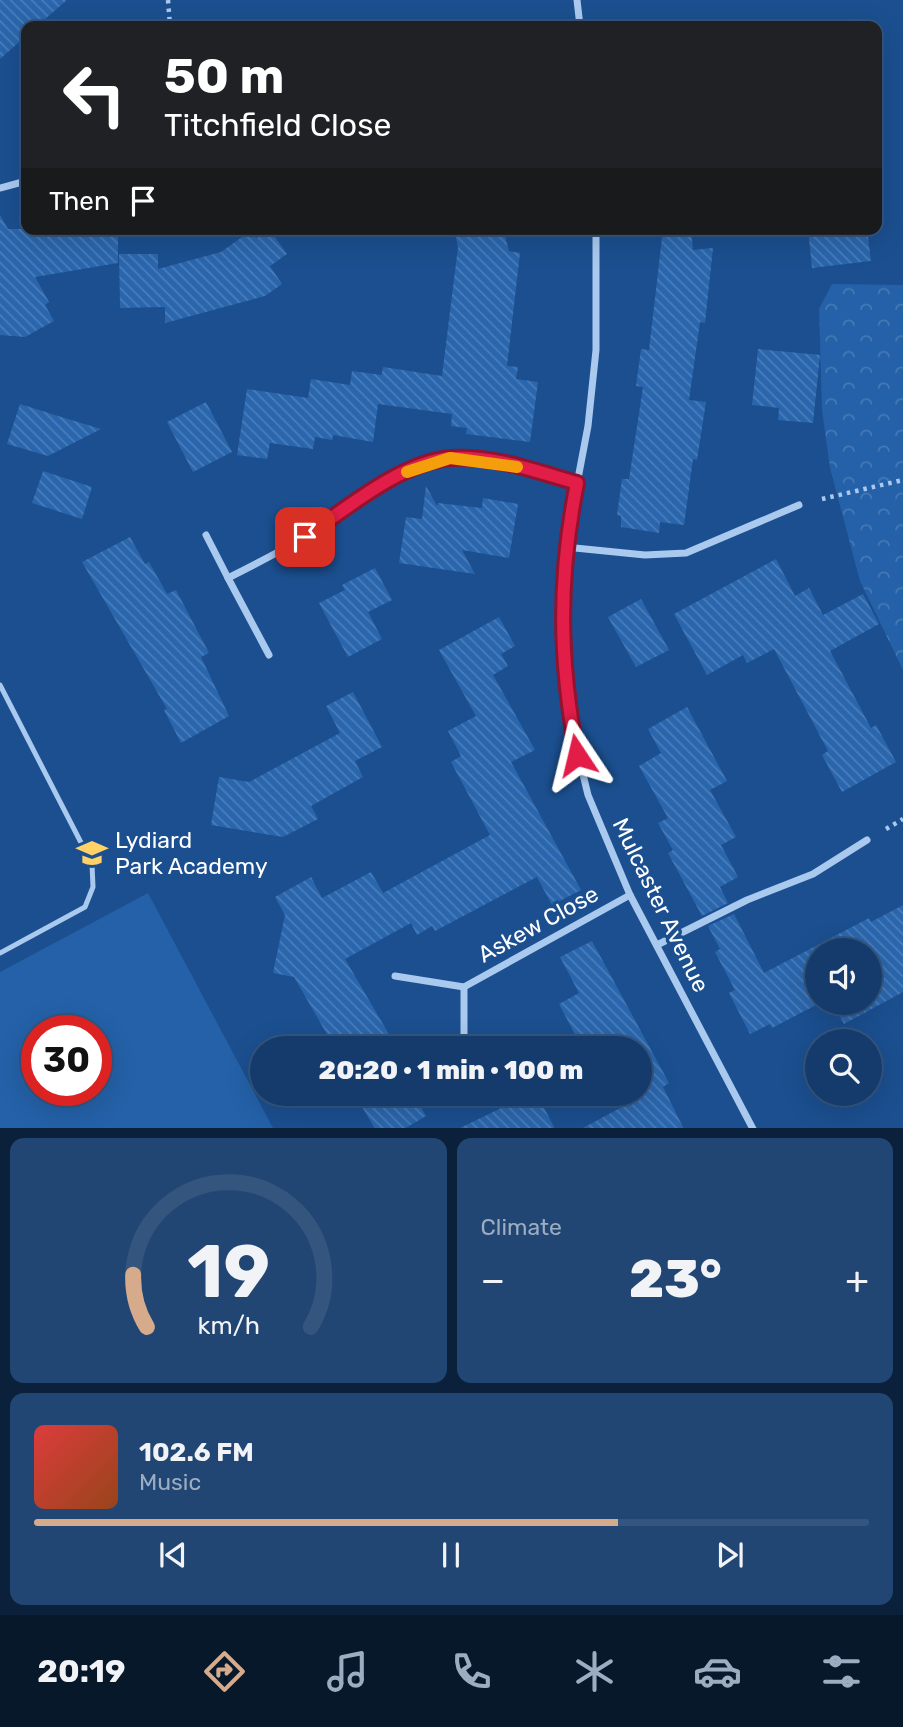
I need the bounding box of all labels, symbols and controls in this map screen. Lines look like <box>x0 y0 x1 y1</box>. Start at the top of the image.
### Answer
text: 50 m <box>164 47 284 105</box>
icon: left <box>49 49 140 140</box>
text: Titchfield Close <box>164 106 391 144</box>
icon: arrive <box>124 182 162 220</box>
text: Then <box>49 186 110 217</box>
pin <box>275 507 335 567</box>
icon: arrive <box>286 518 324 556</box>
position arrow <box>540 718 614 792</box>
street label: Mulcaster Avenue <box>607 813 715 997</box>
place label: Lydiard Park Academy <box>115 826 268 880</box>
school or university icon: Lydiard Park Academy <box>75 836 109 870</box>
street label: Askew Close <box>473 879 603 969</box>
map controls <box>805 938 882 1106</box>
button: sound <box>805 938 882 1015</box>
speed limit sign: 30 <box>21 1015 112 1106</box>
button: search <box>805 1029 882 1106</box>
text: 20:20 · 1 min · 100 m <box>319 1055 583 1086</box>
text: Climate <box>481 1213 562 1241</box>
text: 19 <box>187 1229 270 1315</box>
text: 23° <box>629 1248 722 1310</box>
text: − <box>481 1257 505 1303</box>
text: + <box>845 1257 869 1303</box>
text: km/h <box>197 1310 259 1339</box>
text: 102.6 FM <box>139 1437 254 1468</box>
text: Music <box>139 1468 201 1496</box>
icon: previous <box>154 1536 192 1574</box>
icon: pause <box>432 1536 470 1574</box>
icon: next <box>711 1536 749 1574</box>
icon: directions <box>200 1647 249 1696</box>
icon: music <box>323 1647 372 1696</box>
icon: phone <box>447 1647 496 1696</box>
icon: climate <box>570 1647 619 1696</box>
icon: car <box>693 1647 742 1696</box>
icon: filters <box>817 1647 866 1696</box>
text: 20:19 <box>37 1652 126 1690</box>

